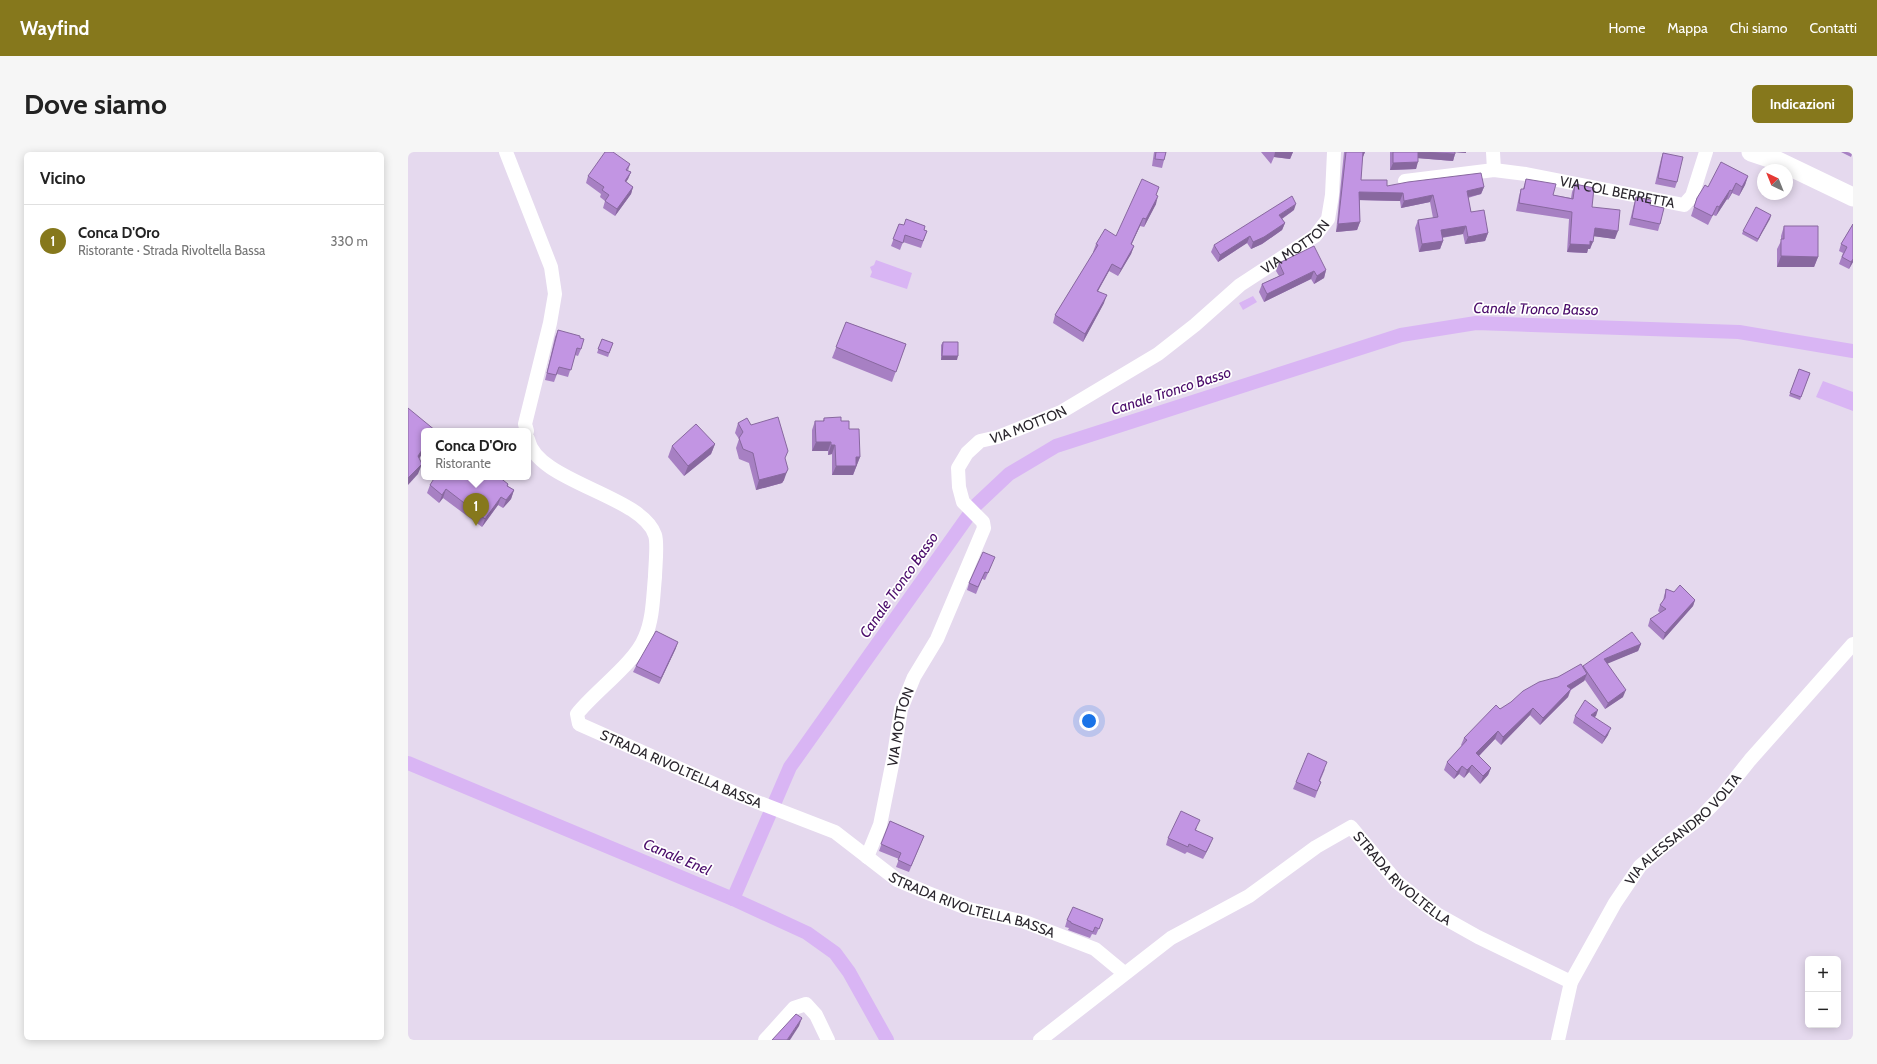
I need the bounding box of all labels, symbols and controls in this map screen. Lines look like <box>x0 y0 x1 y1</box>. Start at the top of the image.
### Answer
text: Wayfind <box>20 17 89 40</box>
text: Home <box>1608 19 1645 37</box>
text: Mappa <box>1667 19 1708 37</box>
text: Chi siamo <box>1730 19 1787 37</box>
text: Contatti <box>1809 19 1857 37</box>
button: Indicazioni <box>1752 85 1853 123</box>
text: Dove siamo <box>24 87 167 121</box>
north arrow <box>1757 164 1793 200</box>
text: Vicino <box>40 168 85 188</box>
street label: VIA COL BERRETTA <box>1558 172 1677 212</box>
street label: VIA MOTTON <box>1258 216 1333 278</box>
text: Conca D'Oro <box>78 224 160 242</box>
text: 1 <box>51 233 55 249</box>
text: 330 m <box>331 233 368 249</box>
text: Ristorante · Strada Rivoltella Bassa <box>78 242 265 258</box>
water label: Canale Tronco Basso <box>1473 299 1599 319</box>
water label: Canale Tronco Basso <box>1109 363 1234 419</box>
street label: VIA MOTTON <box>988 402 1070 448</box>
popup <box>421 428 531 480</box>
text: Conca D'Oro <box>435 437 517 455</box>
text: Ristorante <box>435 455 491 471</box>
pin: 1 <box>463 493 489 526</box>
water label: Canale Tronco Basso <box>856 528 942 641</box>
street label: VIA MOTTON <box>883 684 918 768</box>
your location <box>1079 711 1099 731</box>
street label: STRADA RIVOLTELLA BASSA <box>597 726 765 812</box>
street label: VIA ALESSANDRO VOLTA <box>1621 769 1745 889</box>
street label: STRADA RIVOLTELLA <box>1349 828 1455 929</box>
water label: Canale Enel <box>641 835 714 879</box>
street label: STRADA RIVOLTELLA BASSA <box>885 868 1058 942</box>
map controls <box>1805 956 1841 1028</box>
button: + <box>1805 956 1841 992</box>
button: − <box>1805 992 1841 1028</box>

